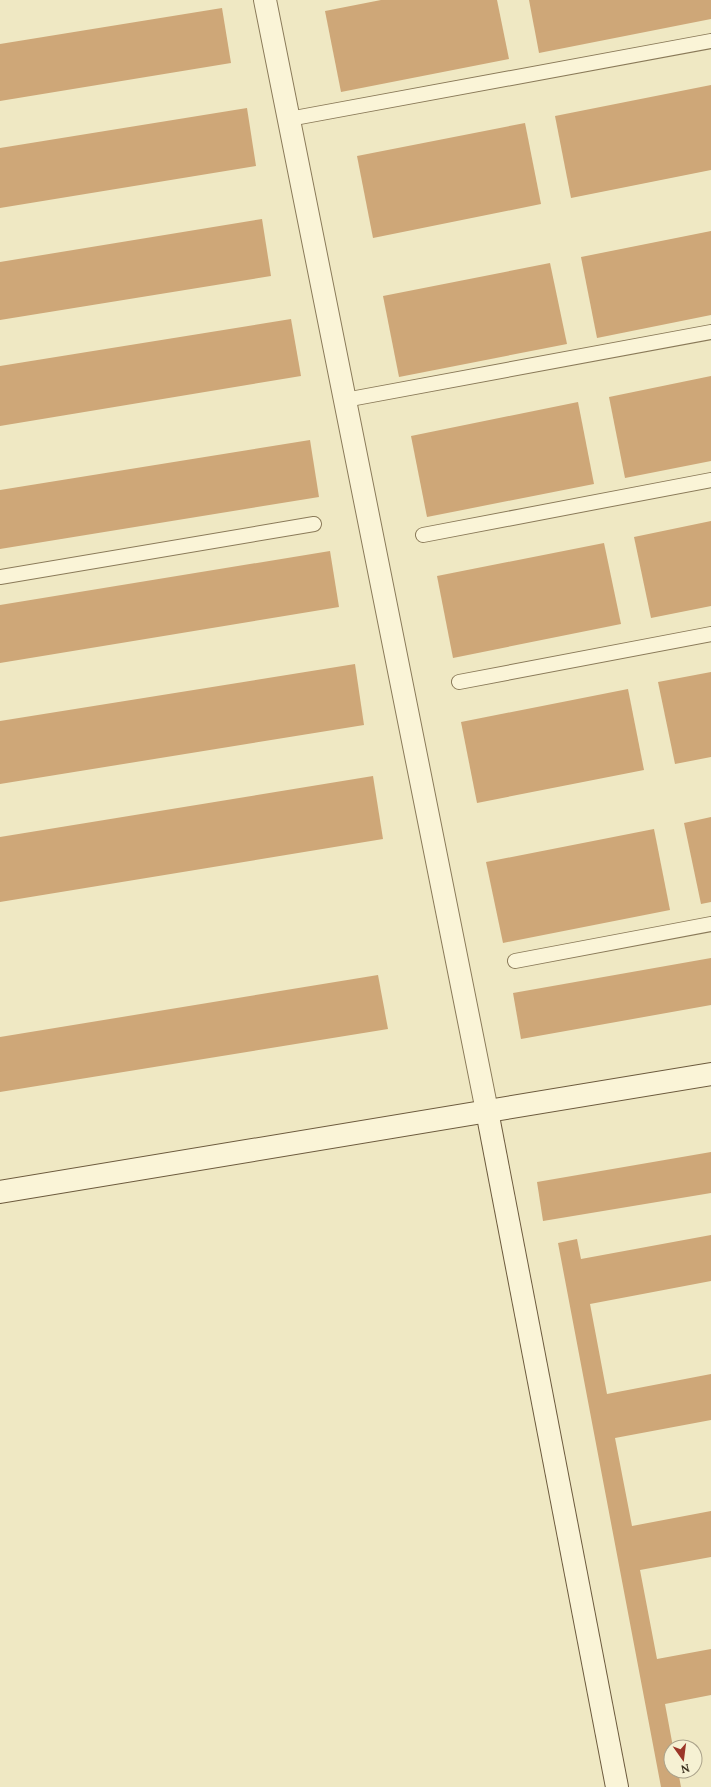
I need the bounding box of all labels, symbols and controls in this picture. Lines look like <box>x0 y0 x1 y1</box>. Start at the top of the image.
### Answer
north arrow <box>663 1739 703 1779</box>
text: N <box>679 1761 691 1777</box>

